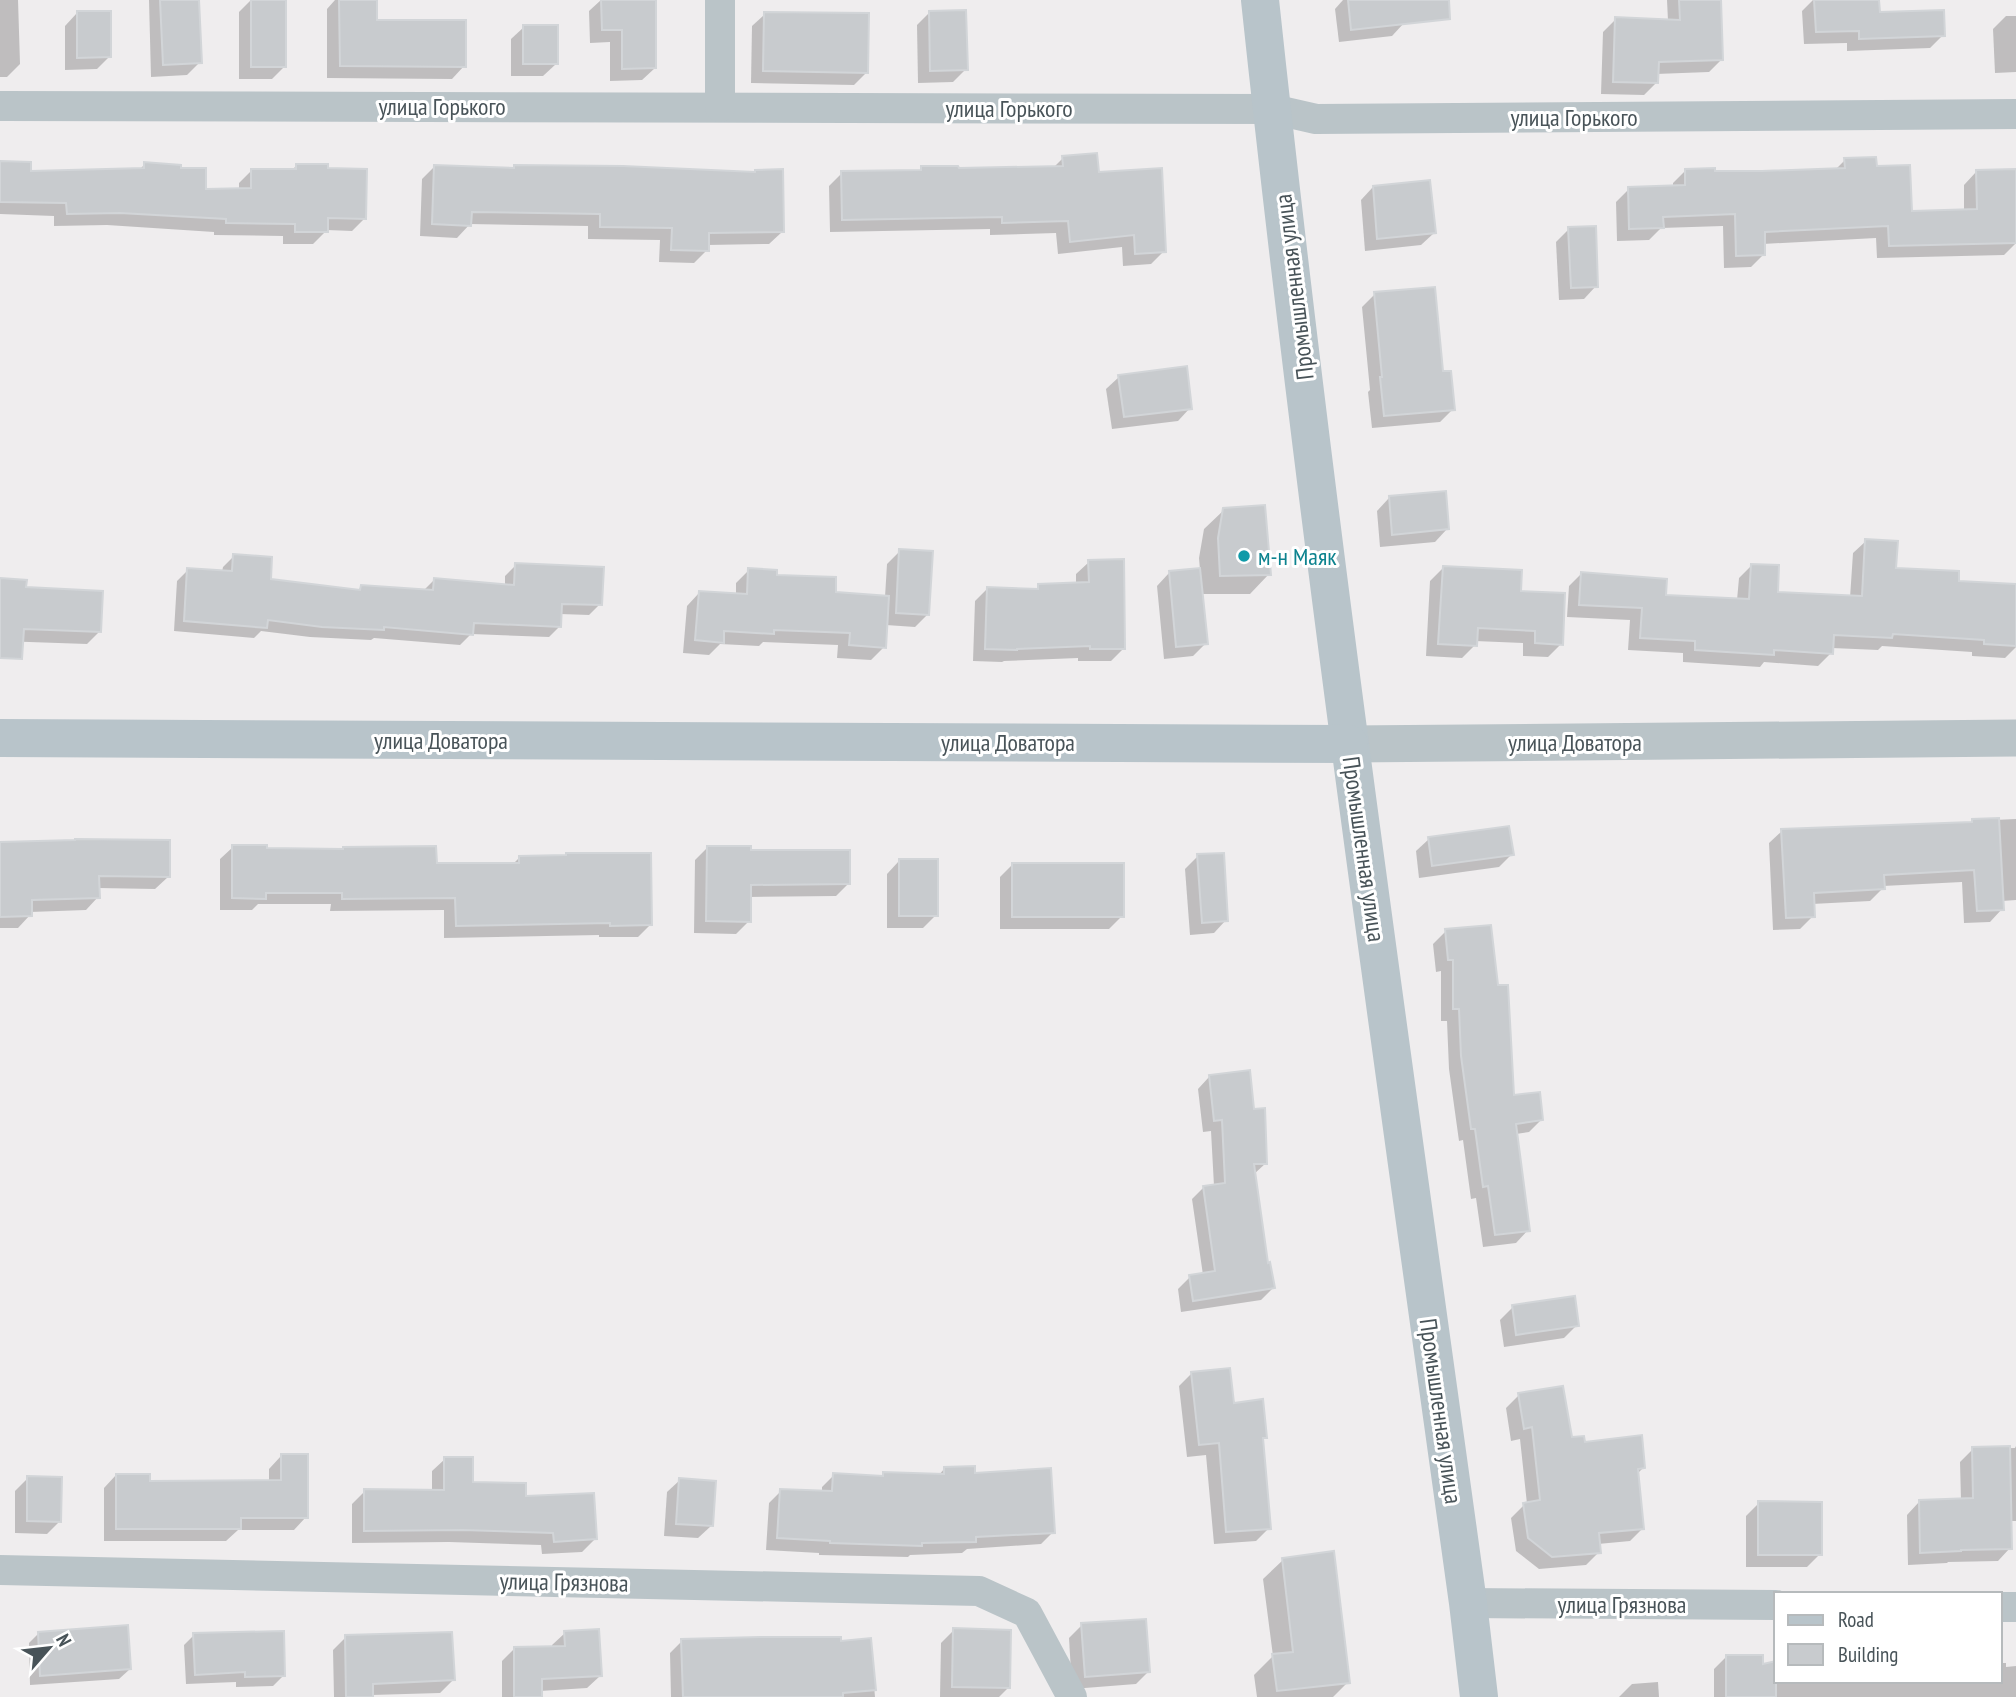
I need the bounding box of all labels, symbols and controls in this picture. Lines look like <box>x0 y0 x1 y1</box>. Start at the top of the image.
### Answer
street label: улица Горького <box>378 91 506 122</box>
street label: улица Горького <box>945 93 1073 124</box>
street label: улица Горького <box>1510 102 1638 133</box>
street label: Промышленная улица <box>1267 192 1321 382</box>
place label: м-н Маяк <box>1258 541 1337 572</box>
marker: м-н Маяк <box>1236 548 1252 564</box>
street label: улица Доватора <box>374 725 508 756</box>
street label: улица Доватора <box>941 727 1075 758</box>
street label: улица Доватора <box>1508 727 1642 758</box>
street label: Промышленная улица <box>1336 754 1392 944</box>
street label: Промышленная улица <box>1413 1316 1469 1506</box>
street label: улица Грязнова <box>499 1565 629 1599</box>
street label: улица Грязнова <box>1558 1589 1686 1620</box>
legend <box>1774 1592 2002 1683</box>
text: Road <box>1838 1606 1874 1633</box>
north arrow <box>14 1613 84 1683</box>
text: N <box>51 1630 77 1650</box>
text: Building <box>1838 1641 1898 1668</box>

